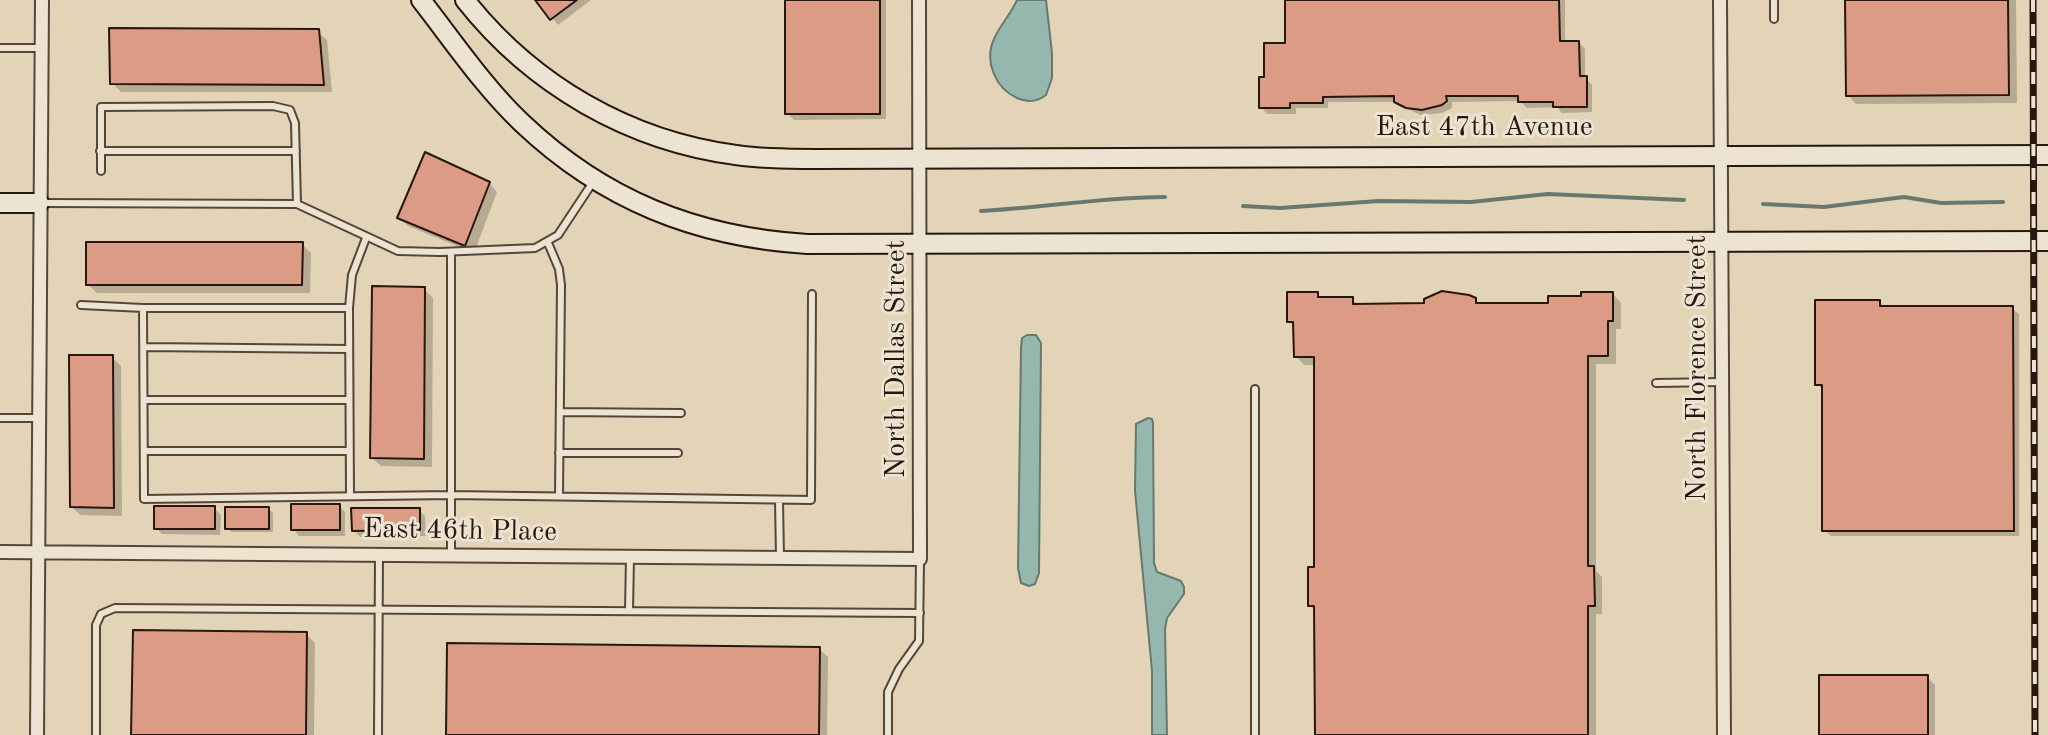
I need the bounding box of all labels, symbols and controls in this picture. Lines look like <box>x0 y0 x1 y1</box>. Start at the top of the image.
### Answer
street label: East 47th Avenue <box>1375 111 1593 145</box>
street label: North Florence Street <box>1681 235 1715 501</box>
street label: North Dallas Street <box>880 240 914 478</box>
street label: East 46th Place <box>363 513 557 549</box>

